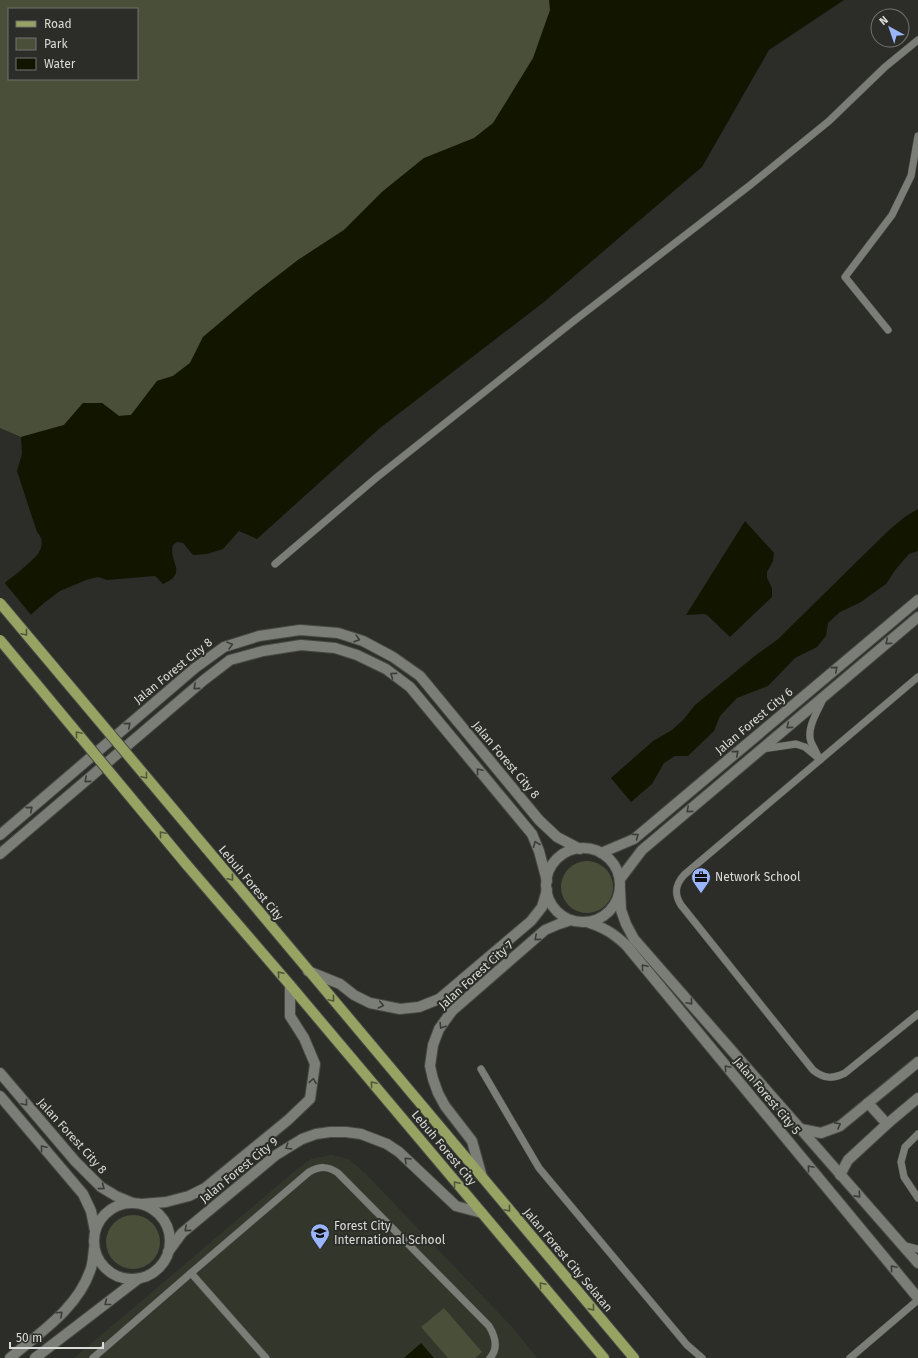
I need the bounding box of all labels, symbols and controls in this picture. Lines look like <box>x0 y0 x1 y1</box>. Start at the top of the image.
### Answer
legend <box>8 8 138 80</box>
north arrow <box>870 8 910 48</box>
text: N <box>877 13 891 28</box>
text: Road <box>44 17 72 31</box>
text: Park <box>44 37 68 51</box>
text: Water <box>44 57 76 71</box>
one-way arrow <box>21 628 28 636</box>
one-way arrow <box>354 634 361 643</box>
street label: Jalan Forest City 8 <box>131 635 215 707</box>
one-way arrow <box>886 637 893 644</box>
one-way arrow <box>226 641 233 650</box>
one-way arrow <box>831 667 838 674</box>
one-way arrow <box>390 672 397 679</box>
one-way arrow <box>193 682 201 689</box>
street label: Jalan Forest City 6 <box>713 685 795 757</box>
street label: Jalan Forest City 8 <box>470 718 543 802</box>
one-way arrow <box>786 721 793 728</box>
one-way arrow <box>124 722 131 729</box>
one-way arrow <box>76 732 83 739</box>
one-way arrow <box>731 750 739 757</box>
one-way arrow <box>477 768 484 775</box>
one-way arrow <box>140 771 147 778</box>
one-way arrow <box>84 776 91 783</box>
one-way arrow <box>687 805 694 812</box>
one-way arrow <box>25 807 32 814</box>
one-way arrow <box>159 832 166 839</box>
one-way arrow <box>632 834 639 841</box>
one-way arrow <box>532 840 540 847</box>
street label: Lebuh Forest City <box>216 843 286 923</box>
office icon: Network School <box>690 866 712 894</box>
place label: Network School <box>715 870 801 884</box>
one-way arrow <box>226 874 233 881</box>
one-way arrow <box>534 933 541 940</box>
street label: Jalan Forest City 7 <box>436 938 516 1012</box>
one-way arrow <box>642 965 649 972</box>
one-way arrow <box>278 971 285 978</box>
one-way arrow <box>327 995 334 1002</box>
one-way arrow <box>685 998 692 1005</box>
one-way arrow <box>377 1001 384 1009</box>
one-way arrow <box>439 1022 447 1029</box>
street label: Jalan Forest City 5 <box>731 1055 803 1137</box>
one-way arrow <box>725 1065 732 1072</box>
one-way arrow <box>308 1078 317 1084</box>
one-way arrow <box>370 1081 377 1089</box>
street label: Jalan Forest City 8 <box>34 1095 110 1177</box>
one-way arrow <box>21 1098 28 1106</box>
street label: Lebuh Forest City <box>409 1108 479 1188</box>
one-way arrow <box>834 1123 841 1130</box>
street label: Jalan Forest City 9 <box>197 1134 281 1206</box>
one-way arrow <box>285 1143 292 1150</box>
one-way arrow <box>41 1145 48 1153</box>
one-way arrow <box>404 1157 412 1165</box>
one-way arrow <box>808 1165 815 1172</box>
one-way arrow <box>454 1181 461 1188</box>
one-way arrow <box>97 1182 104 1189</box>
one-way arrow <box>854 1191 861 1198</box>
one-way arrow <box>503 1204 510 1211</box>
street label: Jalan Forest City Selatan <box>521 1205 615 1315</box>
place label: Forest City International School <box>334 1219 446 1247</box>
school or university icon: Forest City International School <box>309 1222 331 1250</box>
one-way arrow <box>184 1225 191 1232</box>
one-way arrow <box>891 1265 898 1272</box>
one-way arrow <box>540 1283 547 1290</box>
one-way arrow <box>104 1298 111 1305</box>
one-way arrow <box>587 1303 594 1311</box>
one-way arrow <box>56 1312 63 1319</box>
scale bar <box>10 1324 103 1350</box>
text: 50 m <box>16 1331 42 1345</box>

